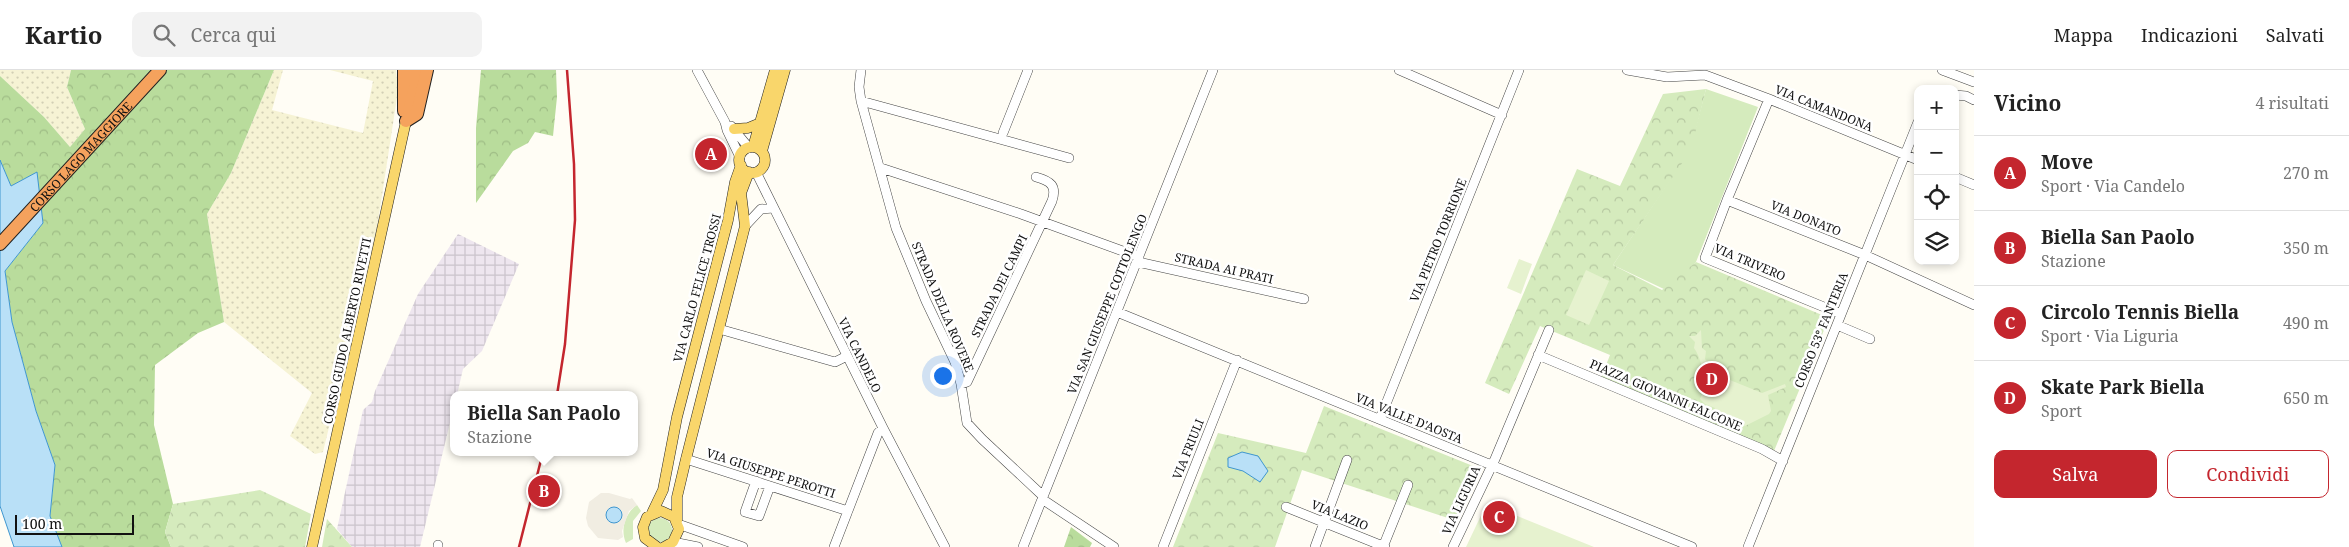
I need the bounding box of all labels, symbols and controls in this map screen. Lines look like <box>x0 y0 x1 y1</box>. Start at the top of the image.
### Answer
search box <box>132 12 482 57</box>
text: Kartio <box>25 18 102 51</box>
icon: search <box>150 21 178 49</box>
text: Cerca qui <box>190 22 276 48</box>
text: Mappa <box>2054 23 2113 47</box>
text: Indicazioni <box>2141 23 2238 47</box>
text: Salvati <box>2266 23 2324 47</box>
street label: VIA CAMANDONA <box>1773 81 1876 136</box>
map controls <box>1914 85 1959 265</box>
button: + <box>1914 85 1959 130</box>
text: Vicino <box>1994 89 2061 117</box>
text: 4 risultati <box>2256 92 2329 114</box>
street label: CORSO LAGO MAGGIORE <box>25 98 136 215</box>
button: − <box>1914 130 1959 175</box>
pin: A <box>695 135 727 173</box>
text: Move <box>2041 149 2093 175</box>
text: A <box>2004 162 2016 184</box>
text: 270 m <box>2283 162 2329 184</box>
button: locate <box>1914 175 1959 220</box>
text: Sport · Via Candelo <box>2041 175 2185 197</box>
street label: VIA PIETRO TORRIONE <box>1405 176 1471 304</box>
street label: VIA DONATO <box>1768 196 1844 240</box>
street label: VIA SAN GIUSEPPE COTTOLENGO <box>1063 211 1151 397</box>
street label: VIA CARLO FELICE TROSSI <box>669 212 725 364</box>
button: layers <box>1914 220 1959 265</box>
text: Biella San Paolo <box>2041 224 2195 250</box>
street label: STRADA DEI CAMPI <box>967 232 1031 340</box>
street label: CORSO GUIDO ALBERTO RIVETTI <box>319 236 375 426</box>
text: B <box>2005 237 2015 259</box>
text: 350 m <box>2283 237 2329 259</box>
street label: STRADA DELLA ROVERE <box>908 239 978 375</box>
street label: VIA TRIVERO <box>1712 239 1788 285</box>
street label: STRADA AI PRATI <box>1173 248 1275 288</box>
text: Stazione <box>2041 250 2106 272</box>
street label: CORSO 53° FANTERIA <box>1790 269 1852 390</box>
text: Circolo Tennis Biella <box>2041 299 2239 325</box>
text: C <box>2005 312 2015 334</box>
text: 490 m <box>2283 312 2329 334</box>
street label: VIA CANDELO <box>834 315 886 396</box>
text: Sport · Via Liguria <box>2041 325 2179 347</box>
street label: PIAZZA GIOVANNI FALCONE <box>1587 355 1745 435</box>
pin: D <box>1696 360 1728 398</box>
your location <box>930 363 956 389</box>
text: Skate Park Biella <box>2041 374 2205 400</box>
text: D <box>2004 387 2016 409</box>
text: 650 m <box>2283 387 2329 409</box>
street label: VIA VALLE D'AOSTA <box>1353 389 1466 447</box>
popup <box>450 391 638 456</box>
text: Biella San Paolo <box>467 400 621 426</box>
text: Sport <box>2041 400 2082 422</box>
street label: VIA FRIULI <box>1168 416 1208 482</box>
text: Stazione <box>467 426 532 448</box>
street label: VIA GIUSEPPE PEROTTI <box>704 444 838 502</box>
button: Salva <box>1994 450 2157 498</box>
button: Condividi <box>2167 450 2329 498</box>
street label: VIA LIGURIA <box>1438 462 1485 537</box>
pin: B <box>528 472 560 510</box>
street label: VIA LAZIO <box>1309 496 1371 534</box>
pin: C <box>1483 498 1515 536</box>
scale bar <box>15 512 134 535</box>
text: 100 m <box>22 514 62 533</box>

